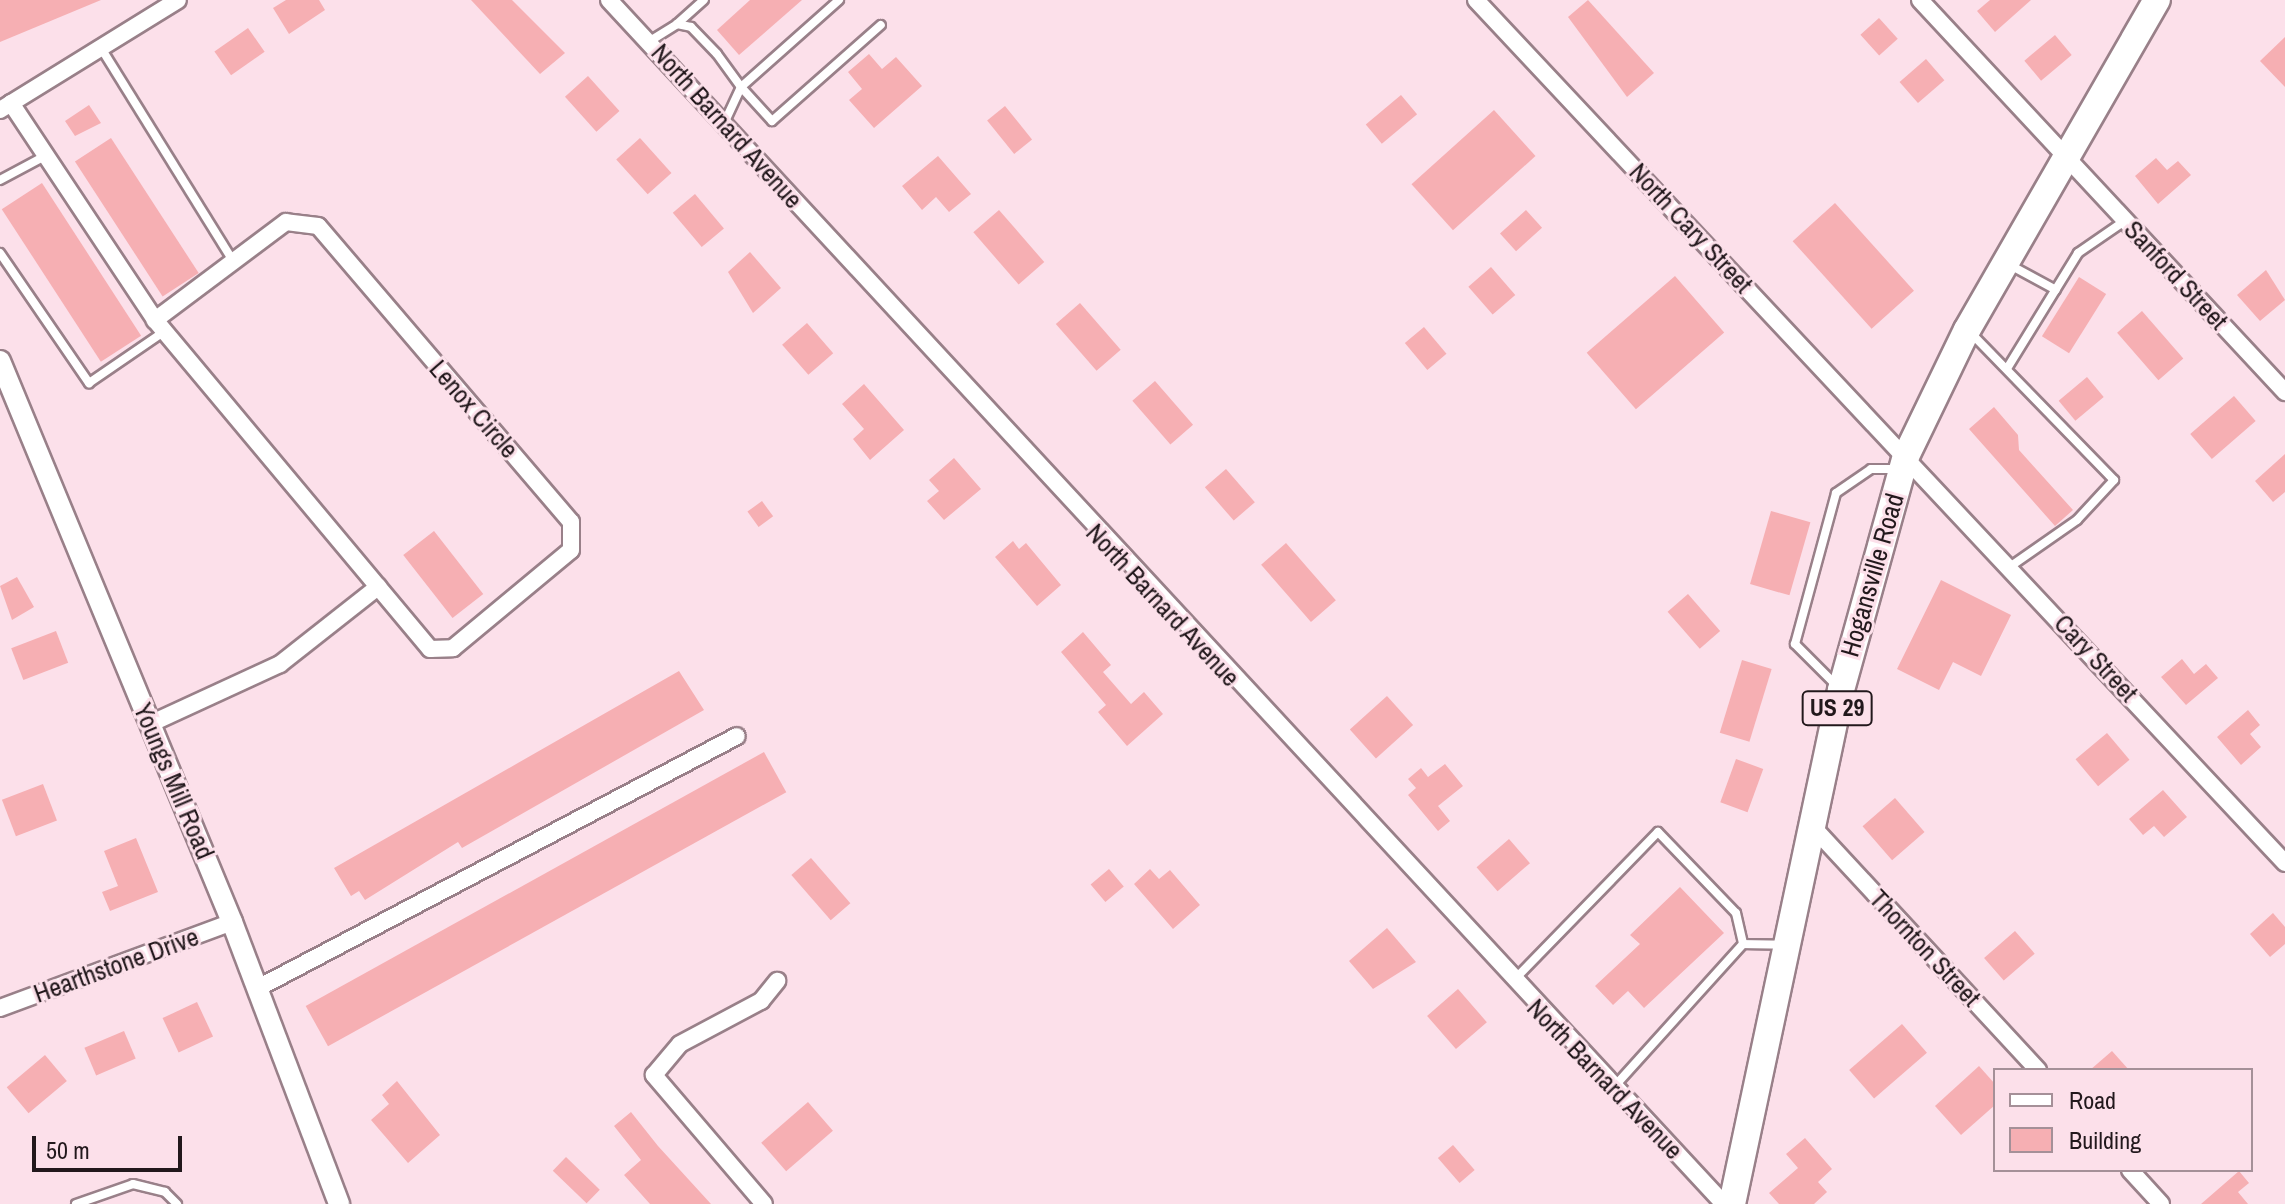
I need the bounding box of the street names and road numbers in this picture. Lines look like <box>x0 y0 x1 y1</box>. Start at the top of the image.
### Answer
street label: North Barnard Avenue <box>645 37 809 215</box>
street label: North Cary Street <box>1623 157 1759 299</box>
street label: Sanford Street <box>2118 214 2234 336</box>
street label: Lenox Circle <box>423 354 525 464</box>
street label: Hogansville Road <box>1834 490 1910 660</box>
street label: North Barnard Avenue <box>1079 517 1247 693</box>
street label: Cary Street <box>2048 608 2144 708</box>
road number: US 29 <box>1801 688 1873 728</box>
street label: Youngs Mill Road <box>127 698 221 864</box>
street label: Thornton Street <box>1863 883 1987 1013</box>
street label: Hearthstone Drive <box>29 921 203 1009</box>
street label: North Barnard Avenue <box>1520 992 1690 1166</box>

